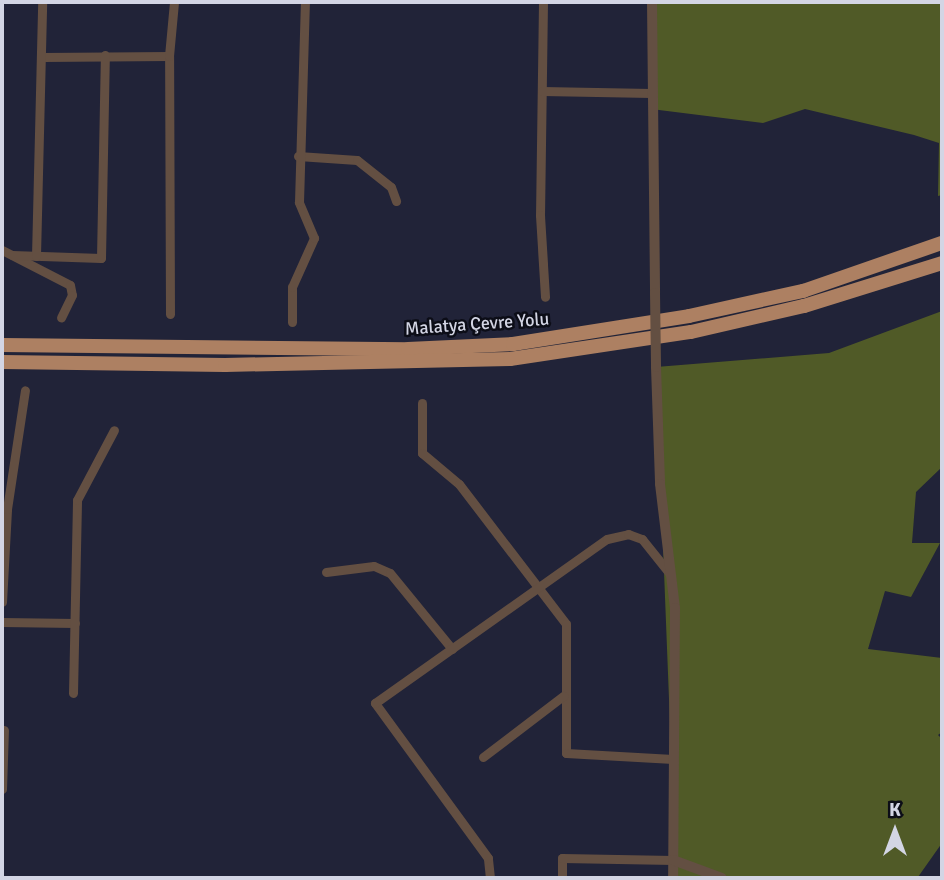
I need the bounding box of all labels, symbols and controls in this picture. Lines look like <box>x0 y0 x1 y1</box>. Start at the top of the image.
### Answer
street label: Malatya Çevre Yolu <box>404 308 550 340</box>
north arrow <box>860 796 930 866</box>
text: K <box>889 798 901 822</box>

